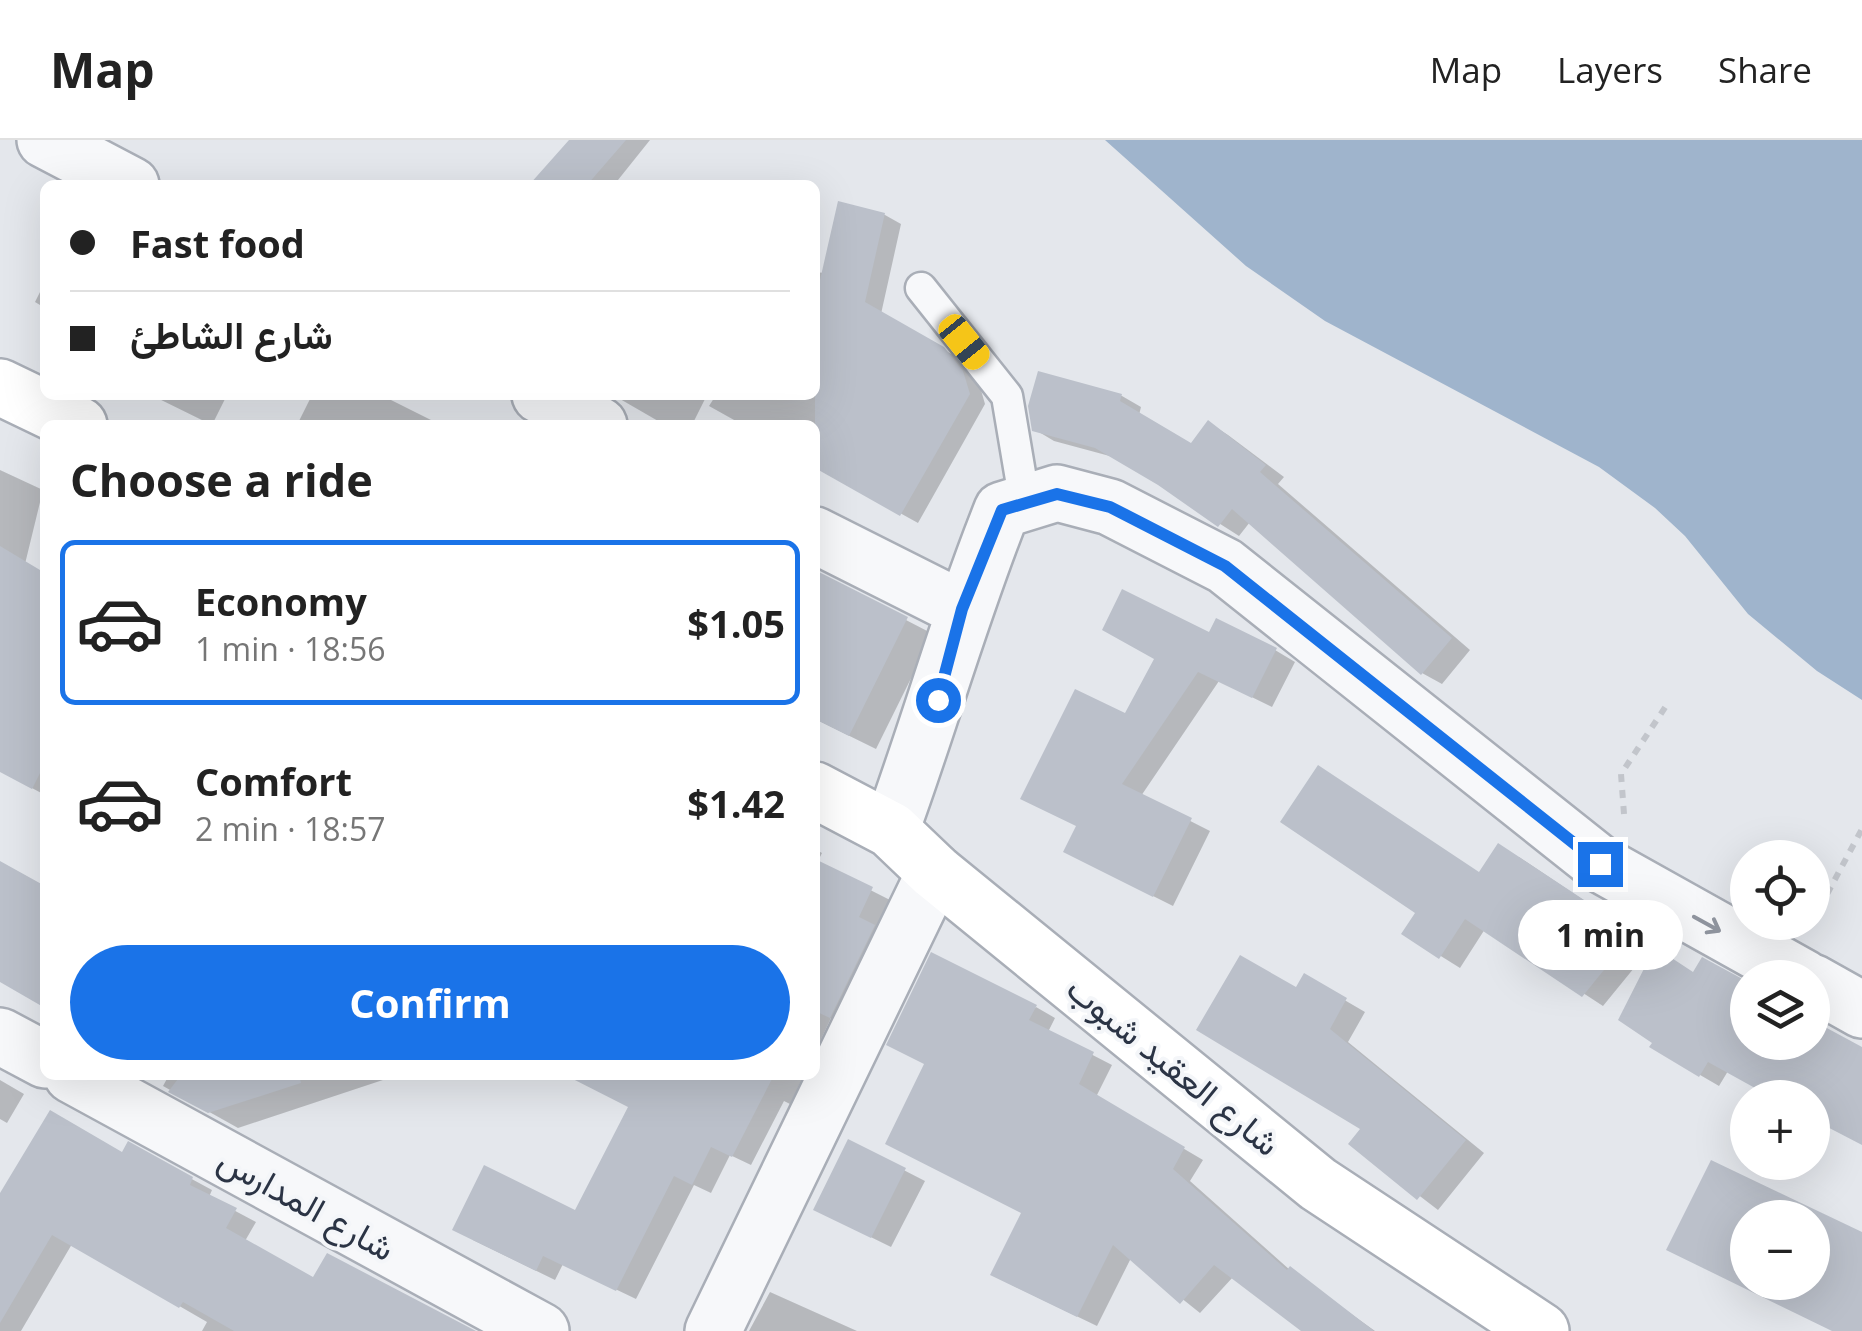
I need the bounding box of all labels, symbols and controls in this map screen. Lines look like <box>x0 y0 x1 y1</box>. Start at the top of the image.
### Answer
text: Map <box>50 37 155 102</box>
text: Map <box>1430 46 1502 93</box>
text: Layers <box>1557 46 1663 93</box>
text: Share <box>1718 46 1812 93</box>
text: Fast food <box>130 217 305 269</box>
text: شارع الشاطئ <box>130 308 333 360</box>
car <box>933 309 995 375</box>
text: Choose a ride <box>70 449 373 510</box>
text: Economy <box>195 575 367 627</box>
icon: car <box>75 578 165 668</box>
text: $1.05 <box>687 597 785 649</box>
text: 1 min · 18:56 <box>195 627 386 670</box>
route start <box>916 678 961 723</box>
text: Comfort <box>195 755 352 807</box>
icon: car <box>75 758 165 848</box>
text: $1.42 <box>687 777 785 829</box>
text: 2 min · 18:57 <box>195 807 386 850</box>
map controls <box>1730 840 1830 1300</box>
button: locate <box>1730 840 1830 940</box>
route end <box>1578 842 1623 887</box>
callout: 1 min <box>1518 899 1682 969</box>
text: 1 min <box>1556 913 1645 956</box>
one-way arrow <box>1692 914 1722 934</box>
button: Confirm <box>70 945 790 1060</box>
button: layers <box>1730 960 1830 1060</box>
street label: شارع العقيد شبوب <box>1056 964 1290 1167</box>
button: + <box>1730 1080 1830 1180</box>
street label: شارع المدارس <box>209 1135 404 1273</box>
button: − <box>1730 1200 1830 1300</box>

